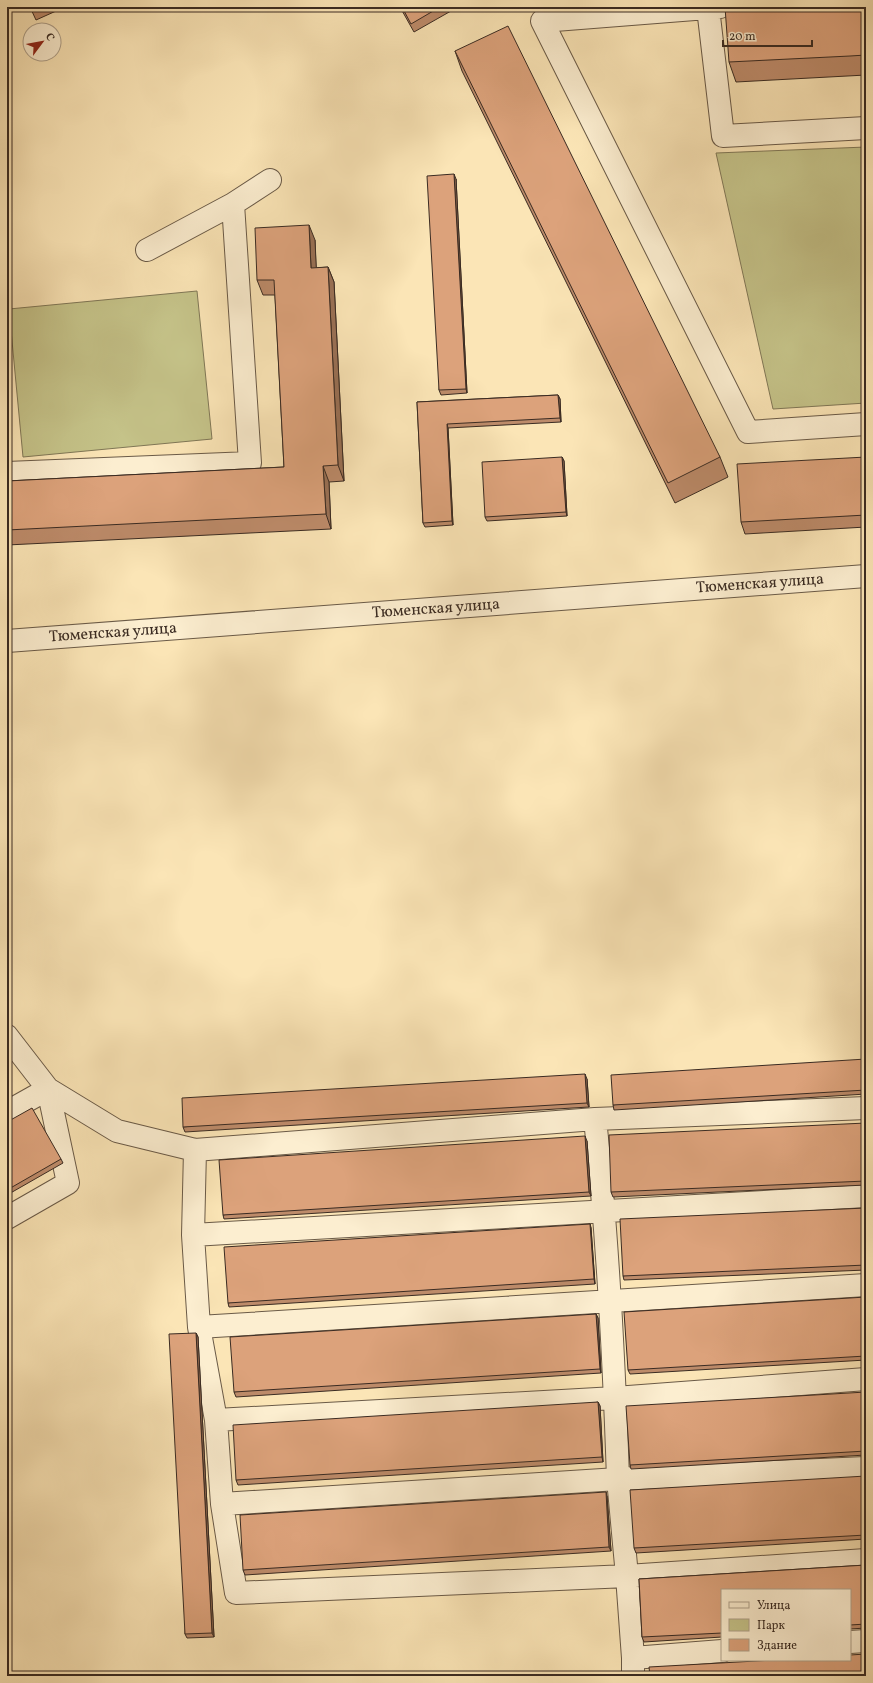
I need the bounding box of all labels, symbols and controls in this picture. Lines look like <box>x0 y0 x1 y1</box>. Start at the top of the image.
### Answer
north arrow <box>22 22 62 62</box>
scale bar <box>723 22 812 48</box>
text: 20 m <box>729 29 756 45</box>
text: С <box>41 31 57 44</box>
street label: Тюменская улица <box>695 569 825 599</box>
street label: Тюменская улица <box>371 594 501 624</box>
street label: Тюменская улица <box>48 618 178 648</box>
legend <box>721 1589 851 1661</box>
text: Улица <box>757 1598 790 1614</box>
text: Парк <box>757 1618 785 1634</box>
text: Здание <box>757 1638 797 1654</box>

